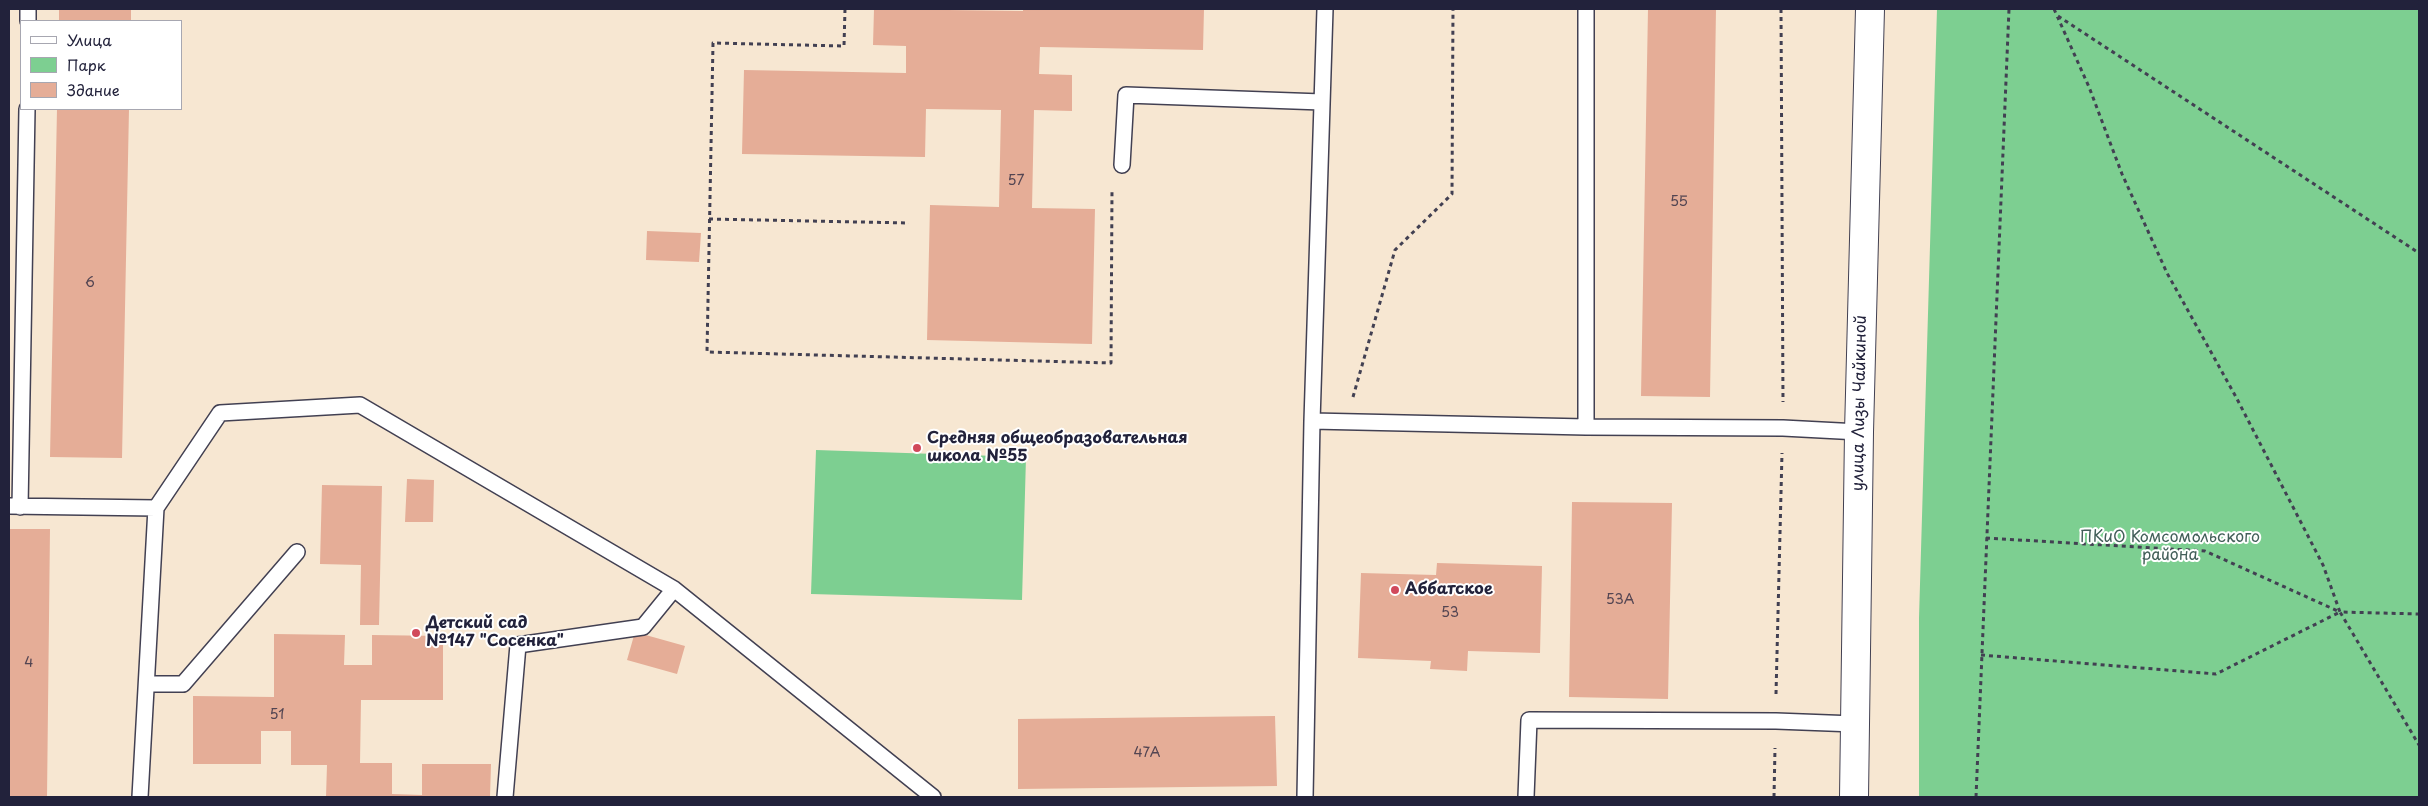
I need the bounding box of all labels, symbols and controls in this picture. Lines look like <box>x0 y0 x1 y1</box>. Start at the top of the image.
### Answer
legend <box>20 20 182 110</box>
text: Улица <box>67 28 112 51</box>
text: Парк <box>67 53 106 76</box>
text: Здание <box>67 78 120 101</box>
house number: 57 <box>1008 173 1024 189</box>
house number: 55 <box>1670 194 1688 210</box>
house number: 6 <box>85 275 95 291</box>
street label: улица Лизы Чайкиной <box>1849 315 1871 491</box>
place label: Средняя общеобразовательная школа №55 <box>927 429 1187 467</box>
marker: Средняя общеобразовательная школа №55 <box>911 442 923 454</box>
park label: ПКиО Комсомольского района <box>2080 528 2260 566</box>
place label: Аббатское <box>1405 580 1493 600</box>
marker: Аббатское <box>1389 584 1401 596</box>
house number: 53А <box>1606 592 1634 608</box>
house number: 53 <box>1441 605 1459 621</box>
place label: Детский сад №147 "Сосенка" <box>426 614 564 652</box>
marker: Детский сад №147 "Сосенка" <box>410 627 422 639</box>
house number: 4 <box>24 655 34 671</box>
house number: 51 <box>270 707 284 723</box>
house number: 47А <box>1133 745 1161 761</box>

